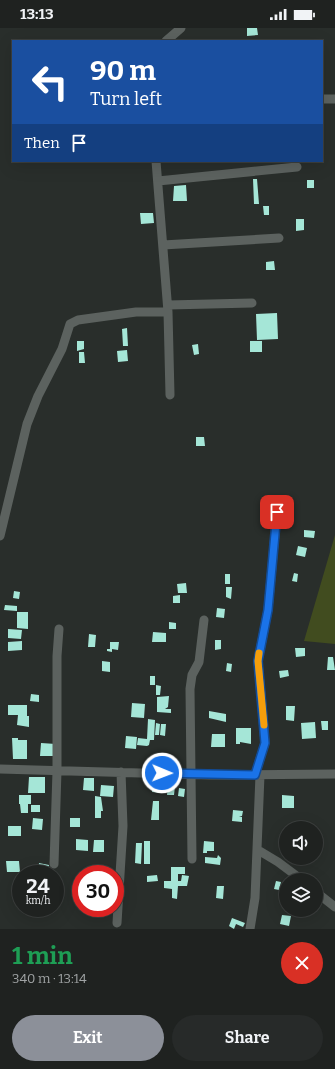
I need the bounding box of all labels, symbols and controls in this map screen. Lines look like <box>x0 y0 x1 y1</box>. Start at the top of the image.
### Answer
text: 13:13 <box>20 5 54 23</box>
text: 90 m <box>90 54 156 87</box>
icon: left <box>24 56 76 108</box>
text: Turn left <box>90 88 162 110</box>
icon: arrive <box>68 132 90 154</box>
text: Then <box>24 134 60 152</box>
pin <box>260 495 294 529</box>
icon: arrive <box>266 501 288 523</box>
position arrow <box>141 752 183 794</box>
map controls <box>279 821 323 917</box>
button: sound <box>279 821 323 865</box>
speed limit sign: 30 <box>72 865 124 917</box>
button: layers <box>279 873 323 917</box>
text: 24 <box>26 874 50 898</box>
text: km/h <box>26 895 50 907</box>
text: 1 min <box>12 942 73 970</box>
button: close <box>281 942 323 984</box>
text: 340 m · 13:14 <box>12 971 87 986</box>
button: Exit <box>12 1015 164 1061</box>
button: Share <box>172 1015 323 1061</box>

